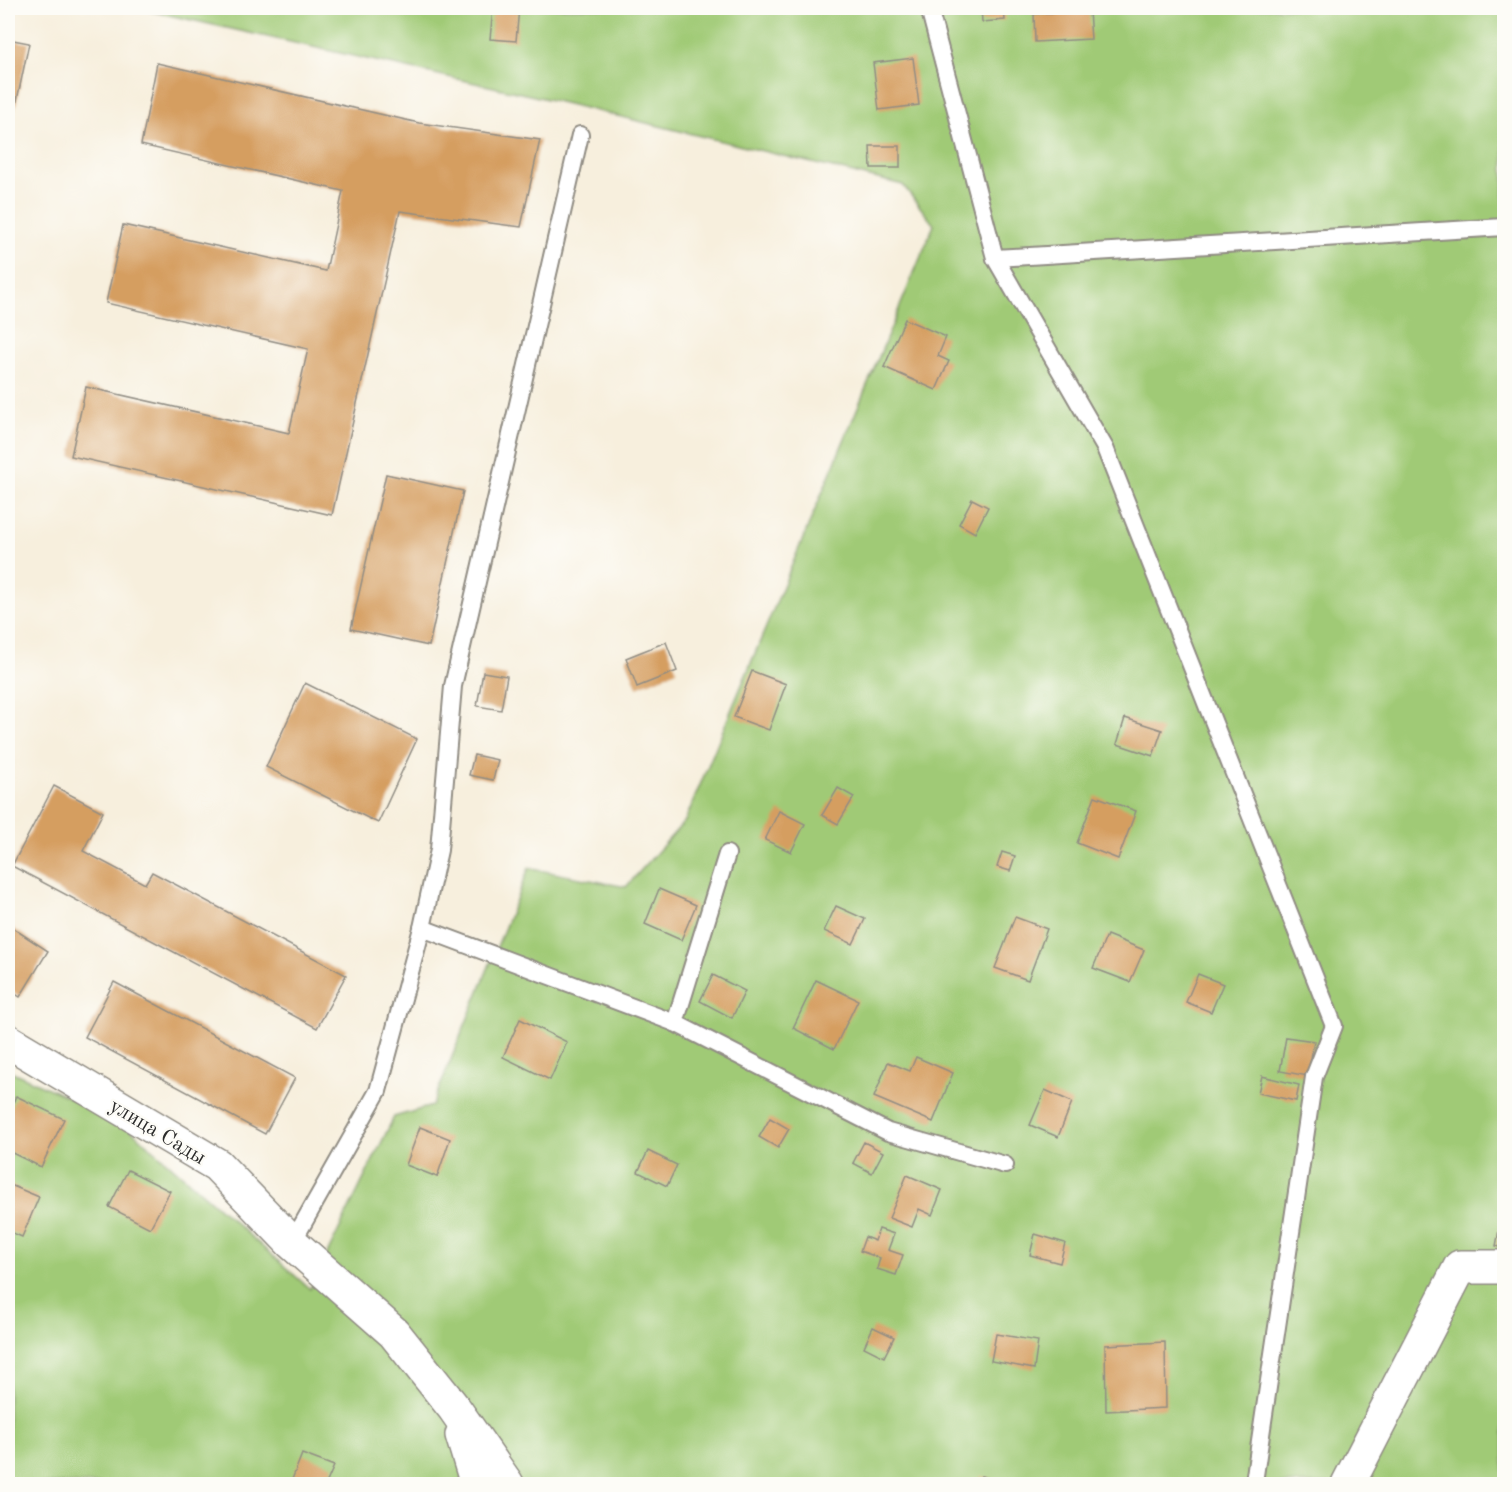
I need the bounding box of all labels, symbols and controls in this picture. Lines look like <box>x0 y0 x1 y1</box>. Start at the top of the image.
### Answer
street label: улица Сады <box>105 1095 209 1169</box>

